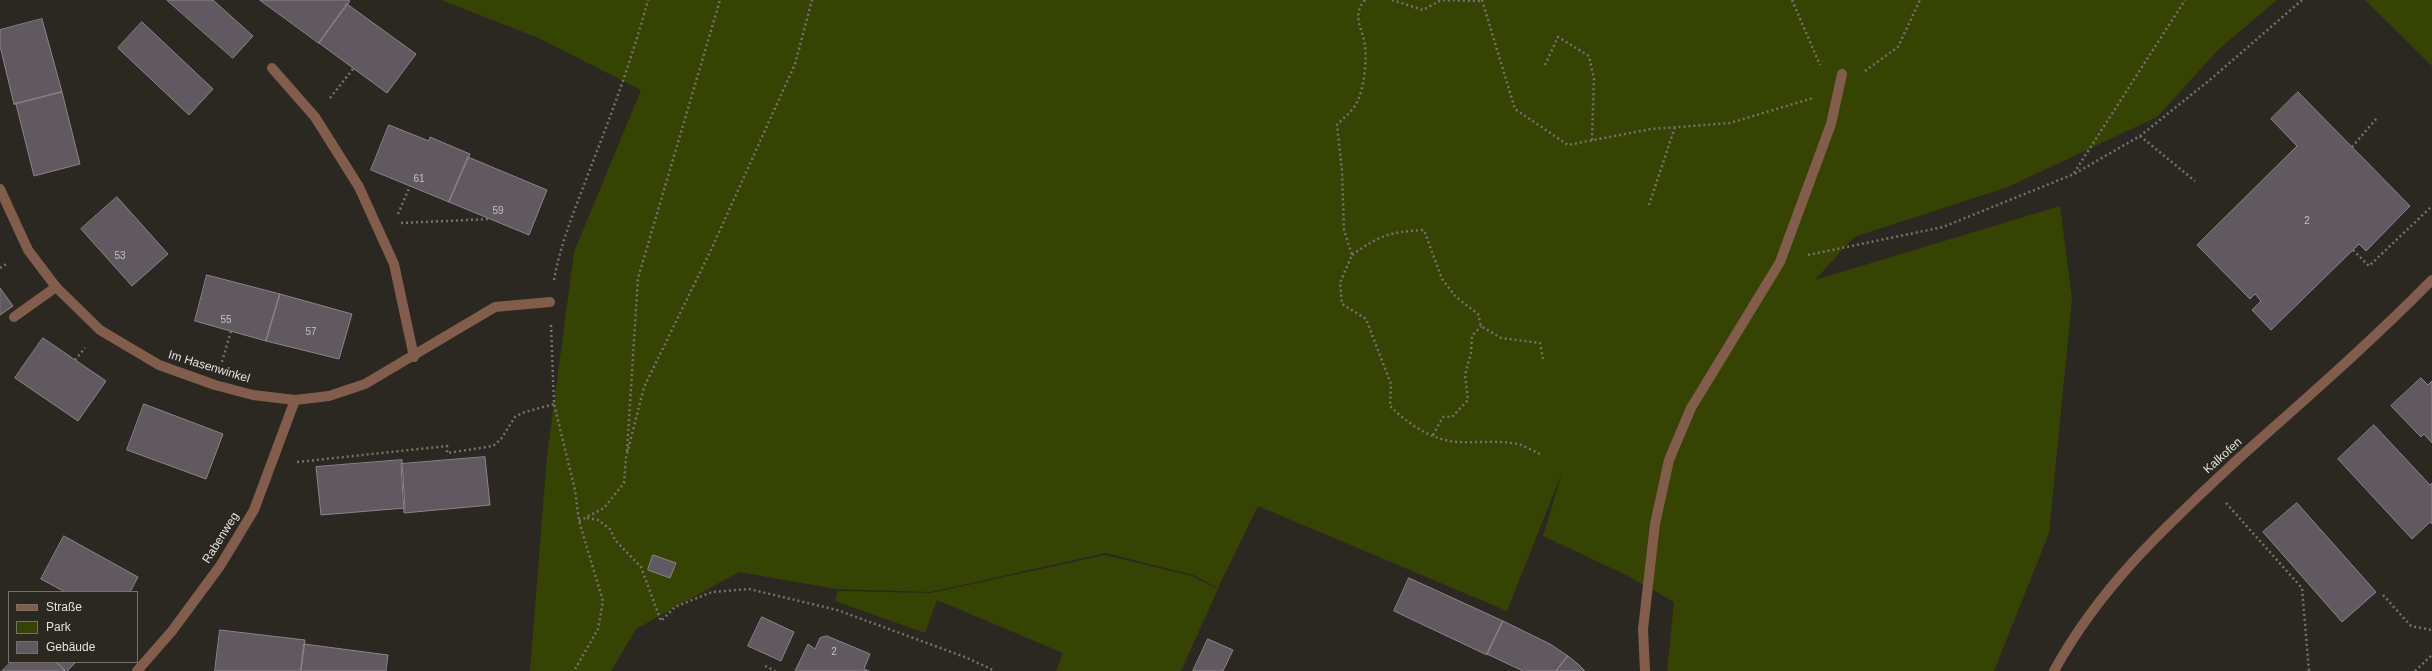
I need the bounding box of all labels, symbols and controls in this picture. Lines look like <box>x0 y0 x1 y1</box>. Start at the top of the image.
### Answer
house number: 61 <box>413 173 425 185</box>
house number: 59 <box>492 205 504 217</box>
house number: 2 <box>2304 215 2310 227</box>
house number: 53 <box>114 250 126 262</box>
house number: 55 <box>220 314 232 326</box>
house number: 57 <box>305 326 317 338</box>
street label: Im Hasenwinkel <box>166 348 252 386</box>
street label: Kalkofen <box>2201 435 2245 477</box>
street label: Rabenweg <box>200 510 242 566</box>
legend <box>8 591 138 663</box>
text: Straße <box>46 600 82 614</box>
text: Park <box>46 620 71 634</box>
text: Gebäude <box>46 640 95 654</box>
house number: 2 <box>831 646 837 658</box>

